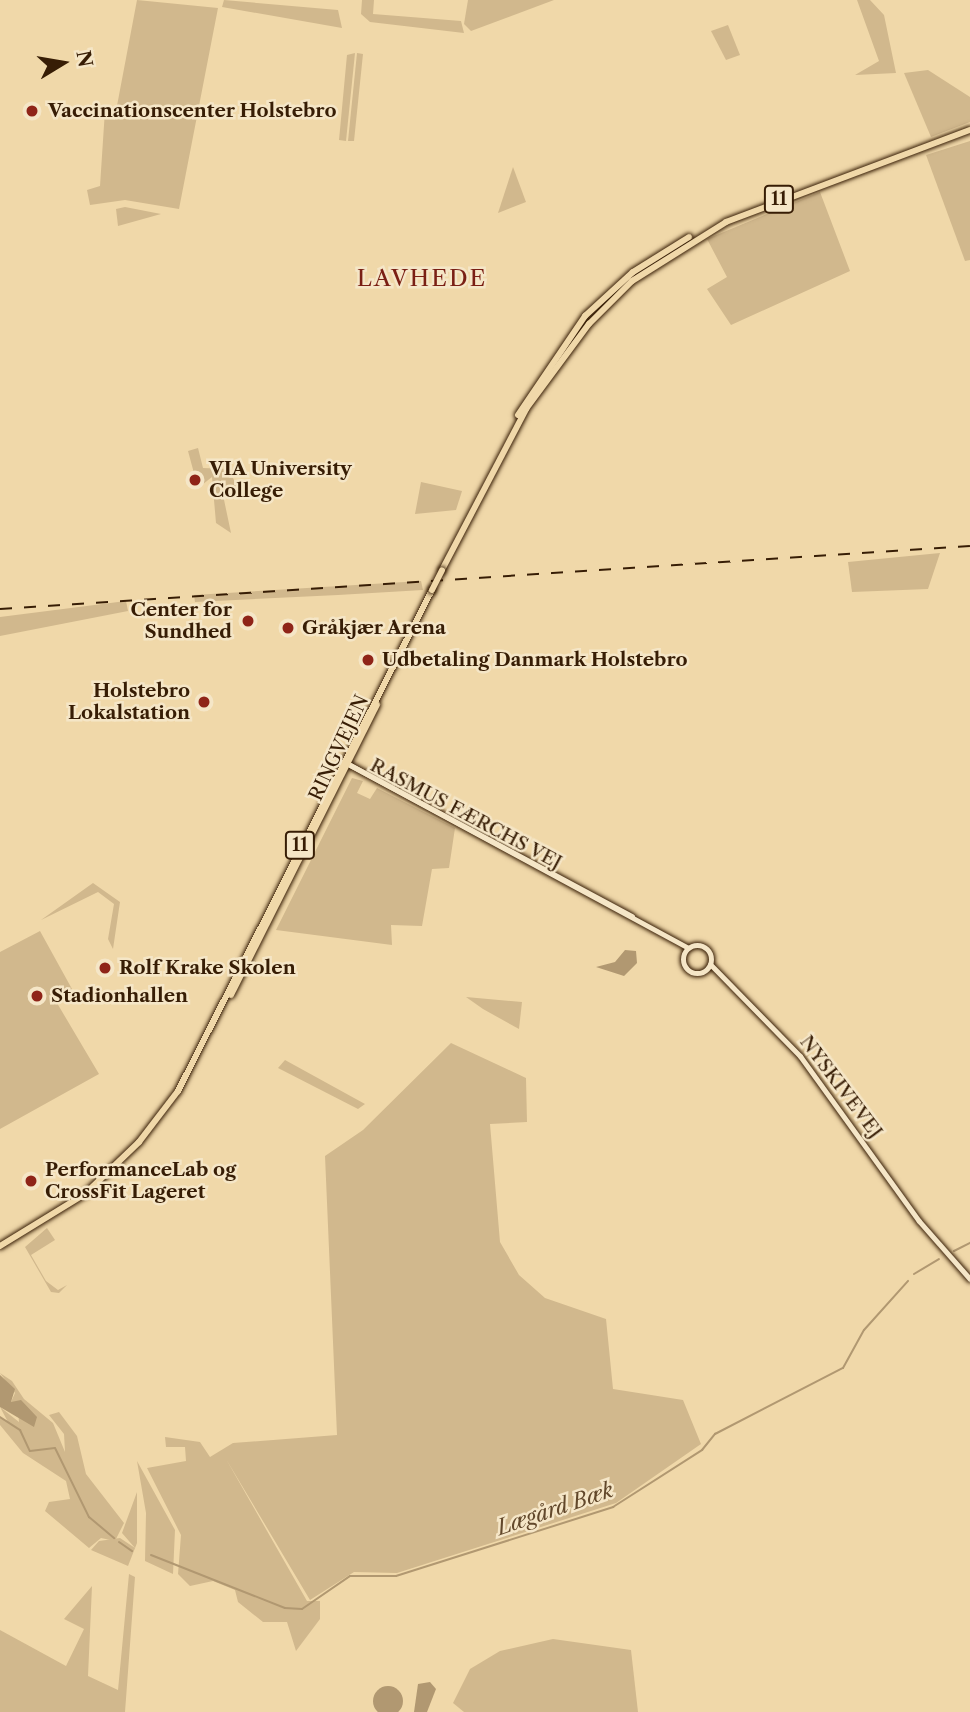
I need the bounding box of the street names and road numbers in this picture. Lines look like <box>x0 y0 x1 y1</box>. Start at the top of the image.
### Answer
road number: 11 <box>763 184 795 214</box>
street label: RINGVEJEN <box>305 691 373 805</box>
street label: RASMUS FÆRCHS VEJ <box>366 754 566 874</box>
road number: 11 <box>284 830 316 860</box>
street label: NYSKIVEVEJ <box>795 1031 887 1143</box>

